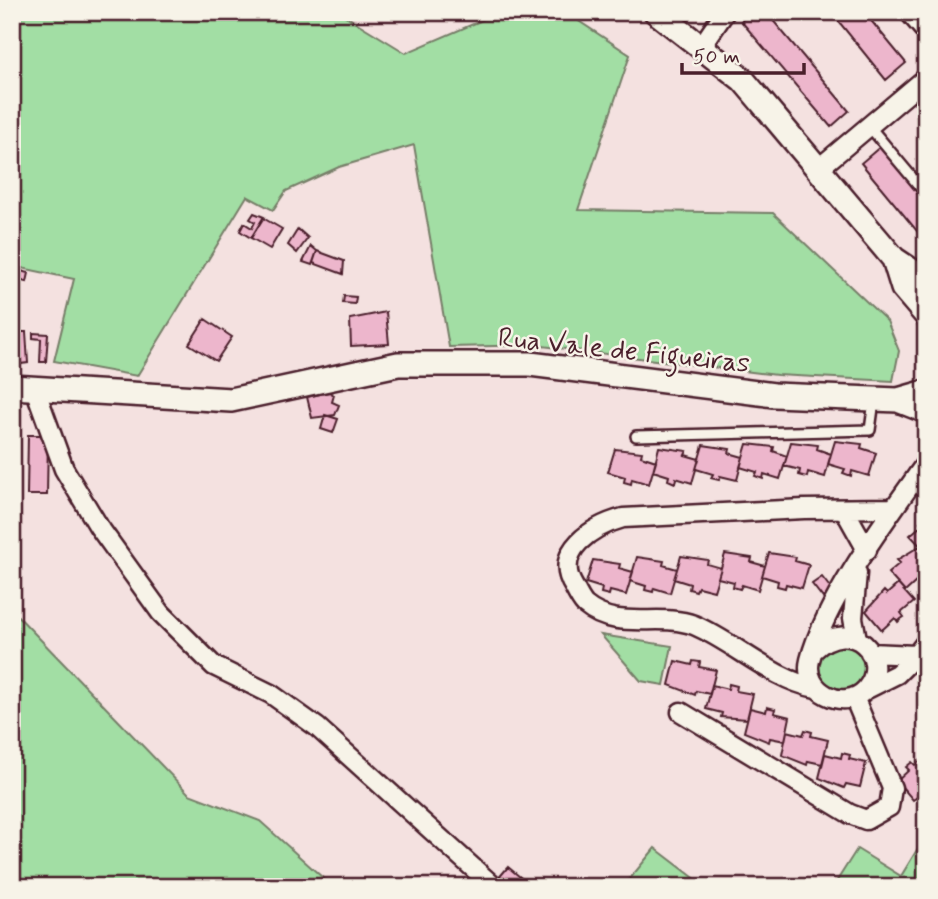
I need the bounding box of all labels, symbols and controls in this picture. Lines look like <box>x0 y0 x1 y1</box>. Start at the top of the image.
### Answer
scale bar <box>682 32 805 76</box>
text: 50 m <box>693 43 740 71</box>
street label: Rua Vale de Figueiras <box>496 320 751 386</box>

